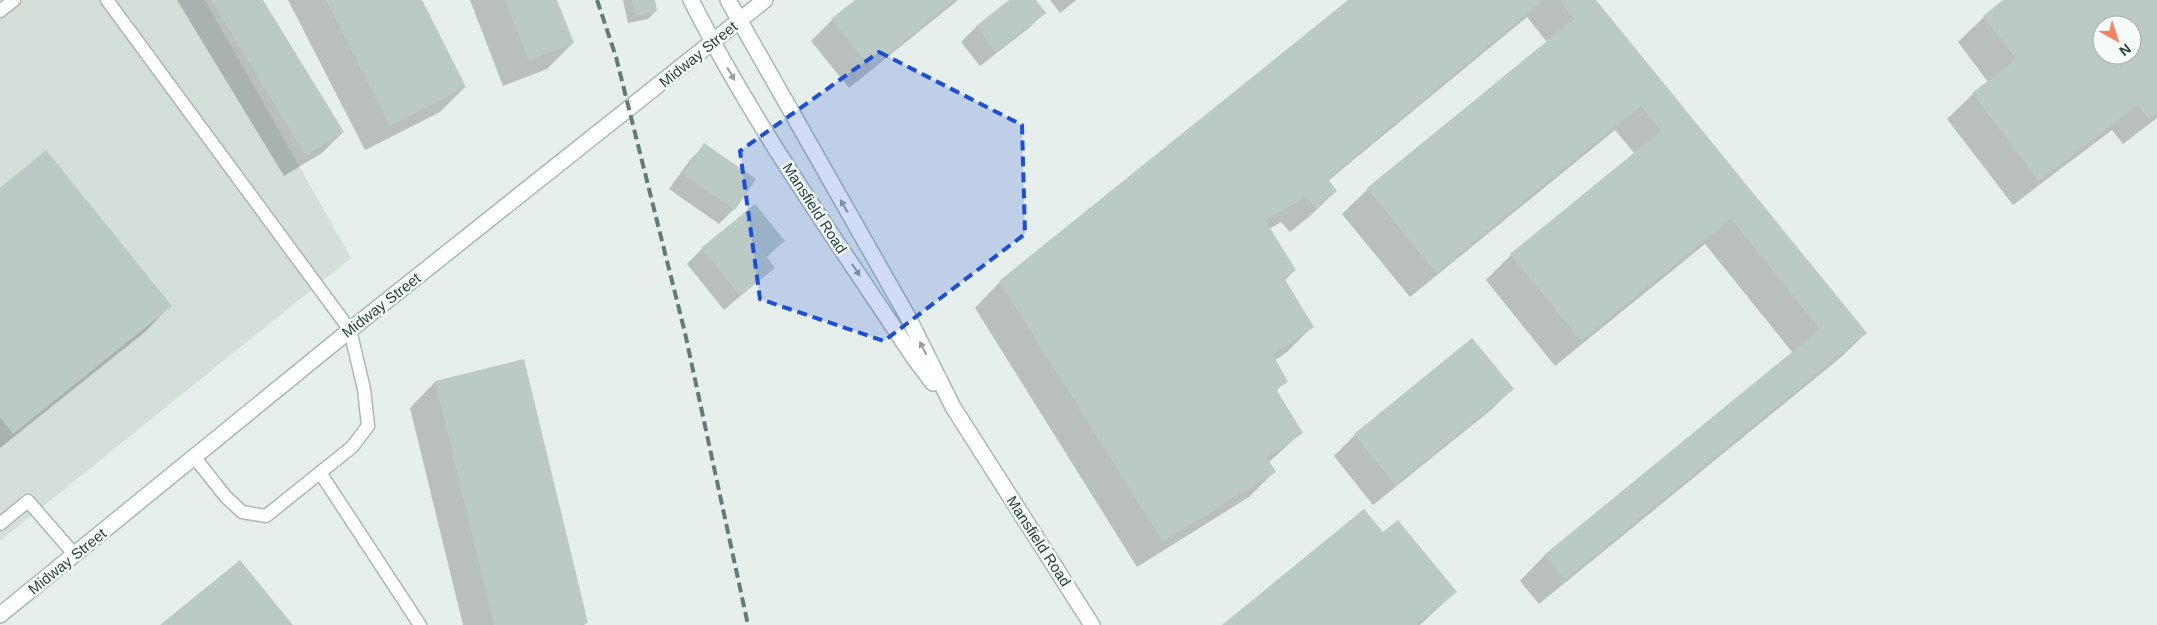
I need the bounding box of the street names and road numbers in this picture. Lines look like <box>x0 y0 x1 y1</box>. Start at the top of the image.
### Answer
street label: Midway Street <box>656 17 741 91</box>
street label: Mansfield Road <box>779 160 851 256</box>
street label: Midway Street <box>338 269 424 341</box>
street label: Mansfield Road <box>1003 493 1075 589</box>
street label: Midway Street <box>25 524 110 598</box>

